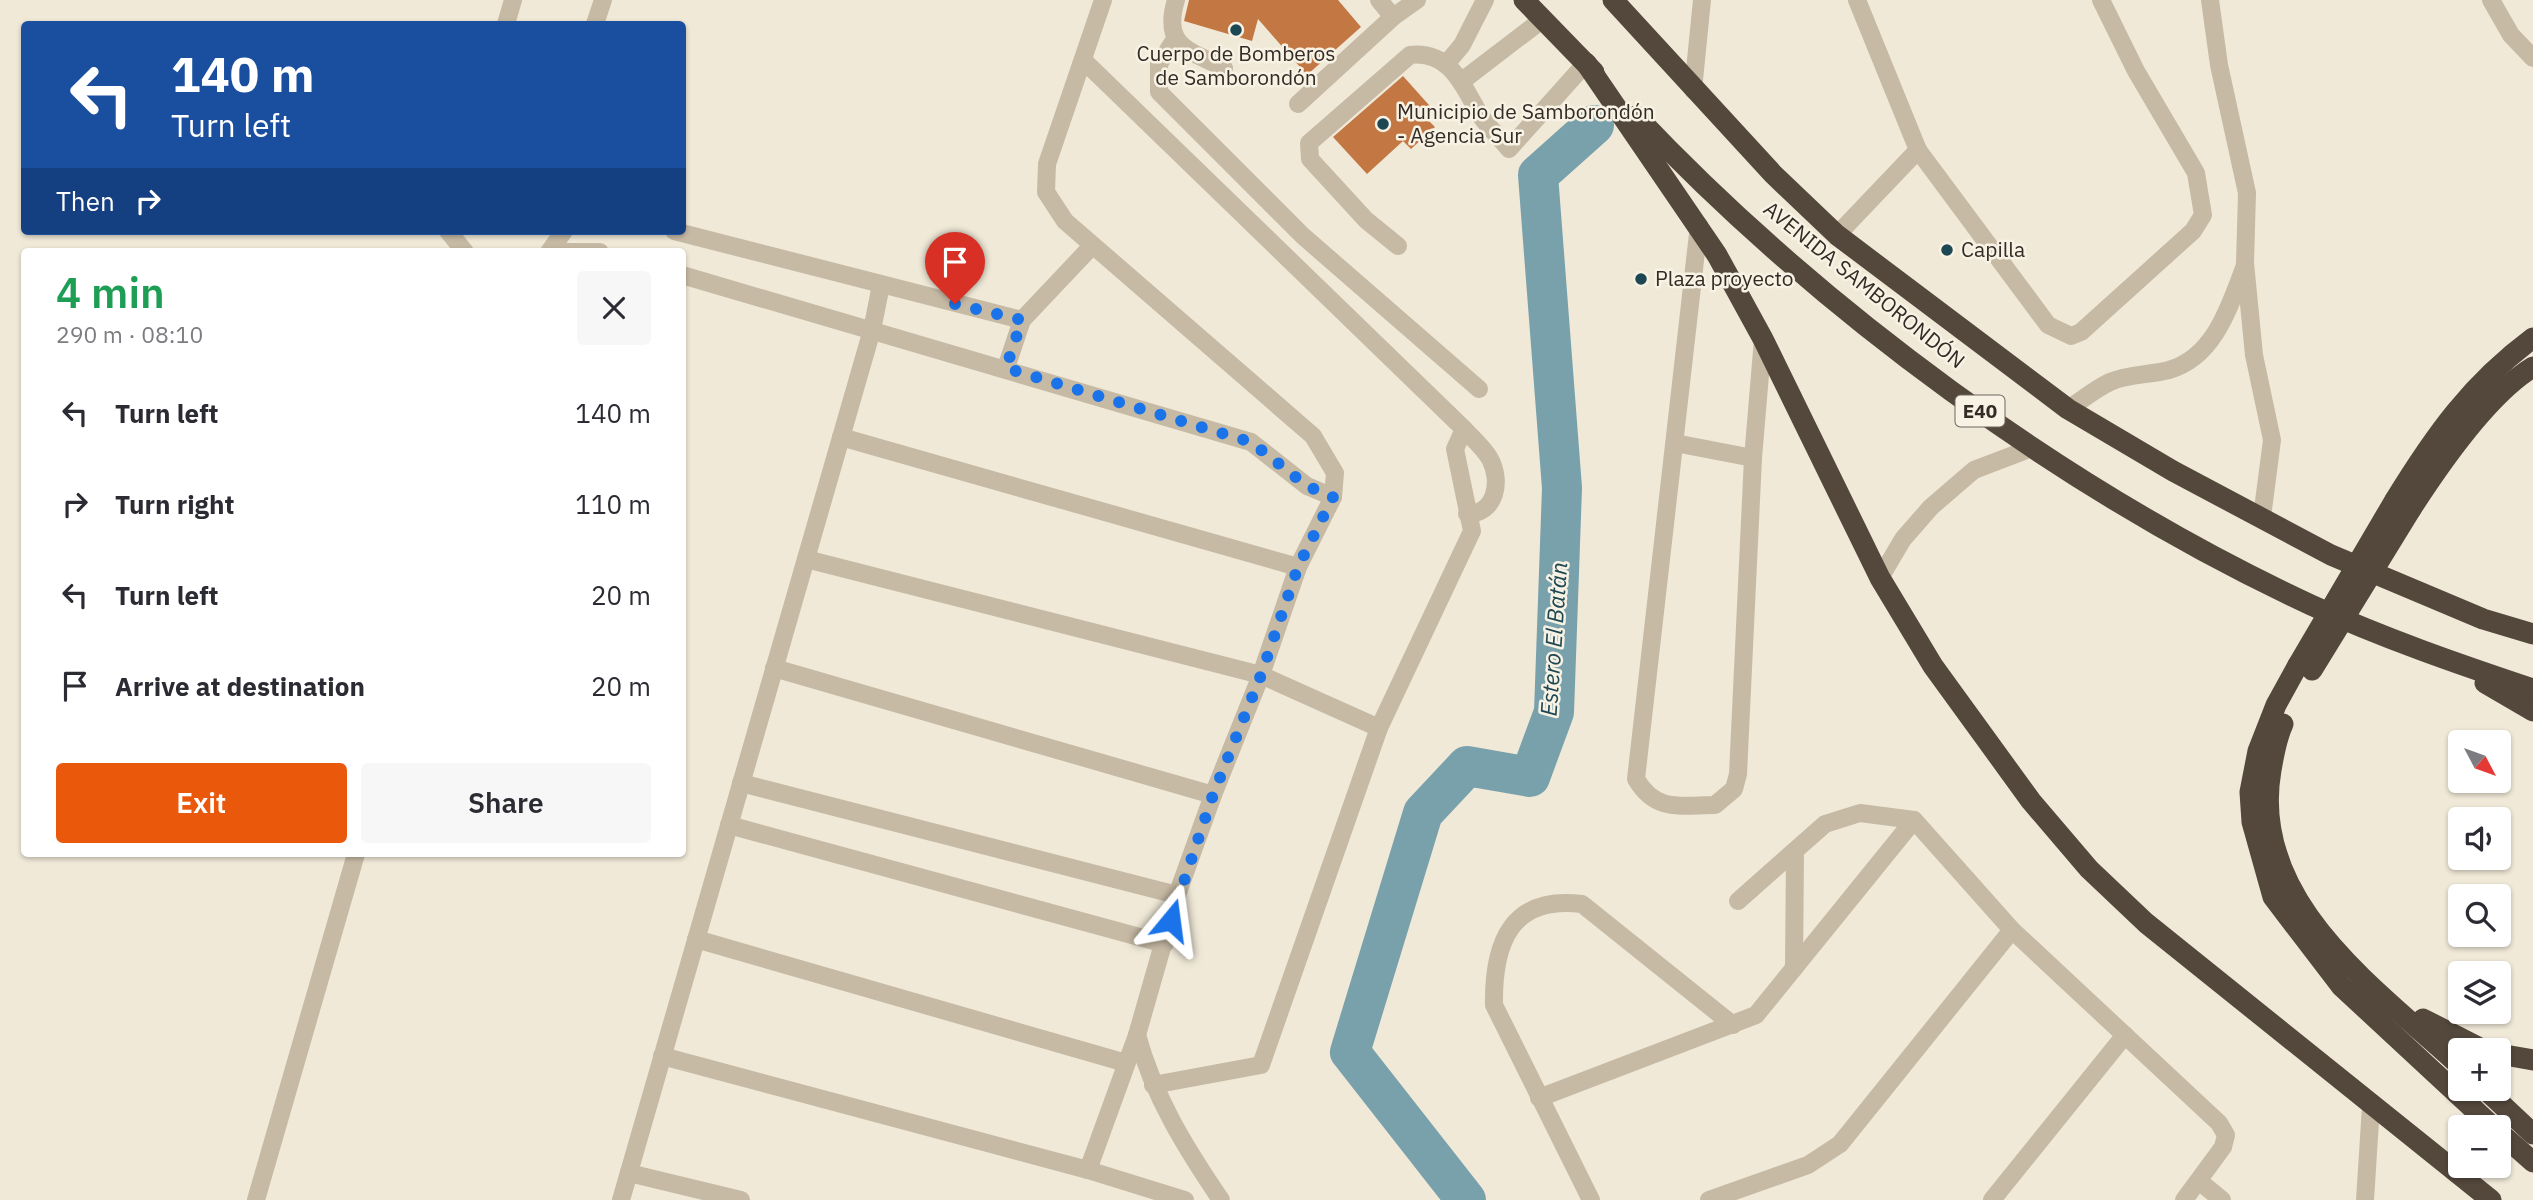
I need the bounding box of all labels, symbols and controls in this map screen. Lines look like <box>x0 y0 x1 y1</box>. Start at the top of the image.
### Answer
marker: Cuerpo de Bomberos de Samborondón <box>1228 22 1244 38</box>
place label: Cuerpo de Bomberos de Samborondón <box>1137 39 1335 91</box>
text: 140 m <box>171 42 315 105</box>
icon: left <box>56 49 147 140</box>
place label: Municipio de Samborondón - Agencia Sur <box>1397 97 1655 149</box>
text: Turn left <box>171 104 291 146</box>
marker: Municipio de Samborondón - Agencia Sur <box>1375 116 1391 132</box>
icon: right <box>129 182 167 220</box>
text: Then <box>56 184 115 218</box>
street label: AVENIDA SAMBORONDÓN <box>1758 194 1971 374</box>
pin <box>925 232 985 304</box>
place label: Capilla <box>1961 235 2025 263</box>
marker: Capilla <box>1939 242 1955 258</box>
icon: arrive <box>936 243 974 281</box>
place label: Plaza proyecto <box>1655 264 1794 292</box>
text: 4 min <box>56 265 165 320</box>
button: close <box>577 271 651 345</box>
marker: Plaza proyecto <box>1633 271 1649 287</box>
text: 290 m · 08:10 <box>56 319 203 349</box>
icon: left <box>56 394 94 432</box>
text: Turn left <box>115 396 218 430</box>
text: 140 m <box>575 396 651 430</box>
road number: E40 <box>1955 396 2004 426</box>
icon: right <box>56 485 94 523</box>
text: Turn right <box>115 487 234 521</box>
text: 110 m <box>575 487 651 521</box>
water label: Estero El Batán <box>1533 561 1573 717</box>
icon: left <box>56 576 94 614</box>
text: Turn left <box>115 578 218 612</box>
text: 20 m <box>591 578 651 612</box>
icon: arrive <box>56 667 94 705</box>
text: Arrive at destination <box>115 669 365 703</box>
text: 20 m <box>591 669 651 703</box>
north arrow <box>2448 730 2511 793</box>
map controls <box>2448 730 2511 1178</box>
button: Exit <box>56 763 347 843</box>
button: Share <box>361 763 651 843</box>
button: sound <box>2448 807 2511 870</box>
position arrow <box>1134 883 1208 957</box>
button: search <box>2448 884 2511 947</box>
button: layers <box>2448 961 2511 1024</box>
button: + <box>2448 1038 2511 1101</box>
button: − <box>2448 1115 2511 1178</box>

